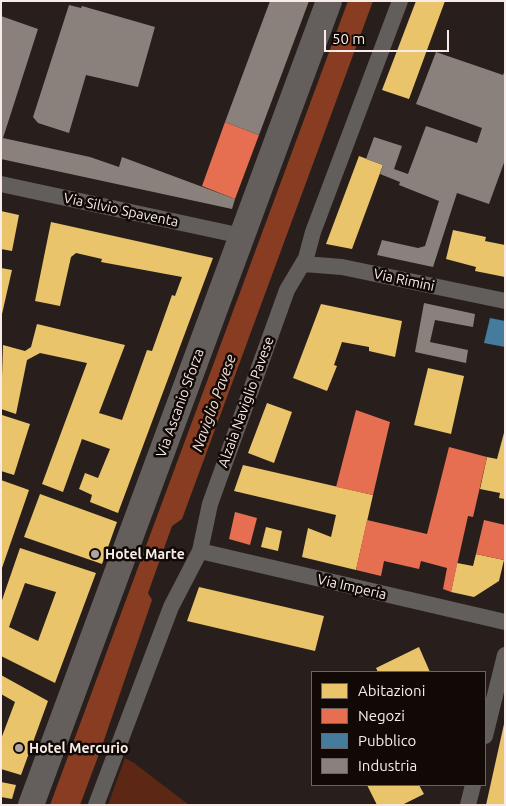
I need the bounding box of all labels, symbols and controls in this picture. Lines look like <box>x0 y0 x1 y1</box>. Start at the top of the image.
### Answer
scale bar <box>326 20 451 52</box>
text: 50 m <box>332 30 365 47</box>
street label: Via Silvio Spaventa <box>62 190 180 230</box>
street label: Via Rimini <box>372 265 436 295</box>
street label: Alzaia Naviglio Pavese <box>215 334 277 470</box>
street label: Via Ascanio Sforza <box>152 346 208 460</box>
water label: Naviglio Pavese <box>188 352 240 454</box>
place label: Hotel Marte <box>105 546 185 562</box>
marker: Hotel Marte <box>89 548 101 560</box>
street label: Via Imperia <box>316 571 388 603</box>
legend <box>311 671 486 786</box>
text: Abitazioni <box>358 682 425 699</box>
text: Negozi <box>358 707 405 724</box>
text: Pubblico <box>358 732 416 749</box>
place label: Hotel Mercurio <box>29 740 128 756</box>
marker: Hotel Mercurio <box>13 742 25 754</box>
text: Industria <box>358 757 417 774</box>

